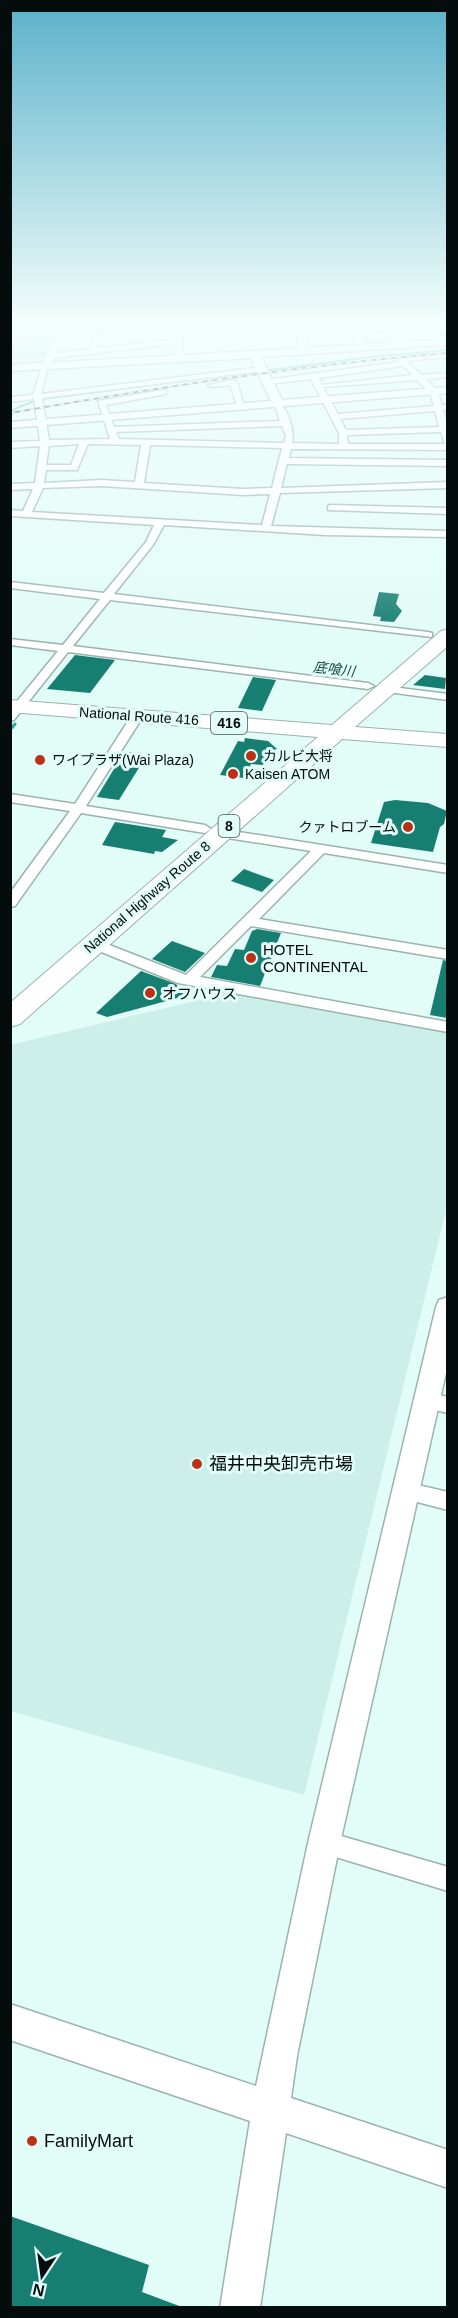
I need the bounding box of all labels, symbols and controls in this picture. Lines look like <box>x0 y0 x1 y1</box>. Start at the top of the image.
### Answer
water label: 底喰川 <box>312 659 358 680</box>
street label: National Route 416 <box>79 704 200 728</box>
road number: 416 <box>211 712 247 734</box>
place label: カルビ大将 <box>263 748 333 764</box>
marker: カルビ大将 <box>244 749 258 763</box>
place label: ワイプラザ(Wai Plaza) <box>52 752 194 768</box>
marker: ワイプラザ(Wai Plaza) <box>33 753 47 767</box>
place label: Kaisen ATOM <box>245 766 330 782</box>
marker: Kaisen ATOM <box>226 767 240 781</box>
road number: 8 <box>218 815 240 837</box>
place label: クァトロブーム <box>298 819 396 835</box>
marker: クァトロブーム <box>401 820 415 834</box>
street label: National Highway Route 8 <box>81 838 213 956</box>
place label: HOTEL CONTINENTAL <box>263 941 368 975</box>
marker: HOTEL CONTINENTAL <box>244 951 258 965</box>
place label: オフハウス <box>162 985 237 1002</box>
marker: オフハウス <box>143 986 157 1000</box>
place label: 福井中央卸売市場 <box>209 1454 353 1474</box>
marker: 福井中央卸売市場 <box>190 1457 204 1471</box>
place label: FamilyMart <box>44 2131 133 2151</box>
marker: FamilyMart <box>25 2134 39 2148</box>
north arrow <box>12 2246 72 2306</box>
text: N <box>31 2281 46 2300</box>

